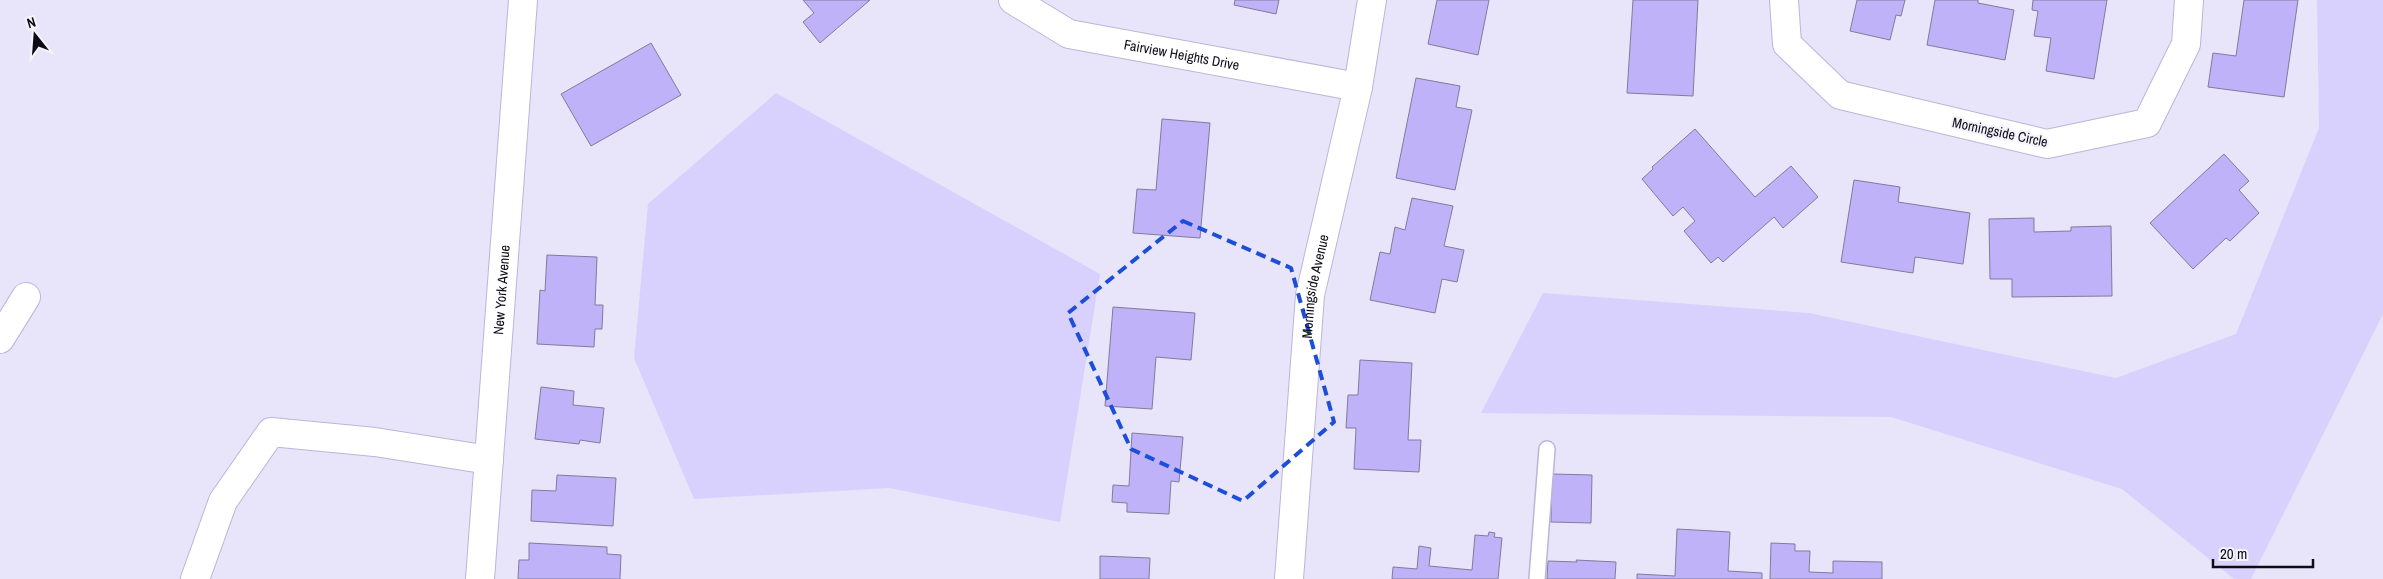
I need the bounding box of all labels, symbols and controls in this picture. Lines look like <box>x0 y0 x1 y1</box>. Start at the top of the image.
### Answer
north arrow <box>10 10 60 60</box>
text: N <box>25 13 38 32</box>
street label: Fairview Heights Drive <box>1122 35 1241 74</box>
street label: Morningside Circle <box>1951 113 2049 151</box>
street label: Morningside Avenue <box>1298 233 1333 339</box>
street label: New York Avenue <box>489 244 514 335</box>
scale bar <box>2213 536 2313 568</box>
text: 20 m <box>2220 543 2247 564</box>

